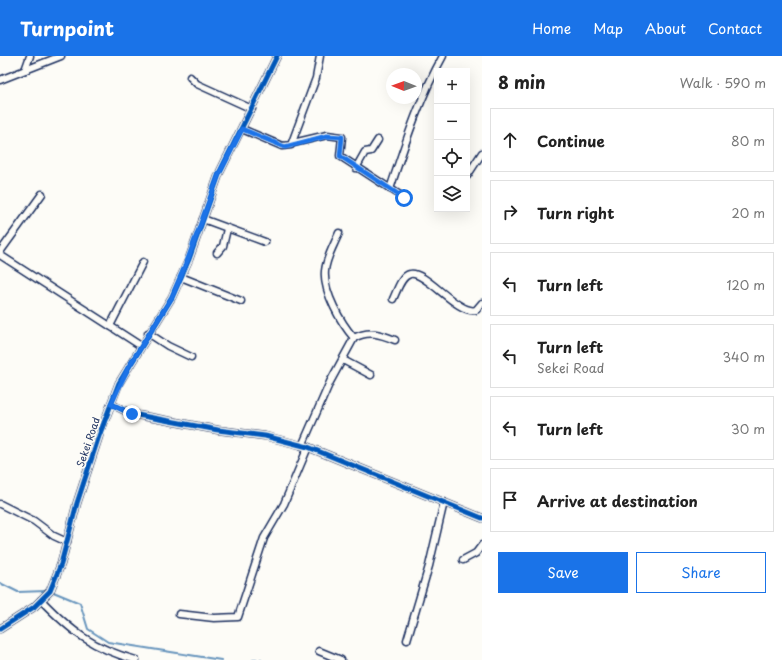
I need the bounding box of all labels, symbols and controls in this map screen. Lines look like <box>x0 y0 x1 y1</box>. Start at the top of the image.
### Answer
text: Turnpoint <box>20 14 114 42</box>
text: Home <box>532 18 571 39</box>
text: Map <box>593 18 623 39</box>
text: About <box>645 18 686 39</box>
text: Contact <box>708 18 762 39</box>
north arrow <box>386 68 422 104</box>
map controls <box>434 68 470 212</box>
button: + <box>434 68 470 104</box>
text: 8 min <box>498 69 546 95</box>
text: Walk · 590 m <box>680 73 766 92</box>
button: − <box>434 104 470 140</box>
icon: ahead <box>499 129 521 151</box>
text: Continue <box>537 129 605 152</box>
text: 80 m <box>731 131 765 150</box>
button: locate <box>434 140 470 176</box>
button: layers <box>434 176 470 212</box>
route start <box>395 189 413 207</box>
icon: right <box>499 201 521 223</box>
text: Turn right <box>537 201 614 224</box>
text: 20 m <box>731 203 765 222</box>
icon: left <box>499 273 521 295</box>
text: Turn left <box>537 273 603 296</box>
text: 120 m <box>726 275 765 294</box>
text: Turn left <box>537 335 603 358</box>
icon: left <box>499 345 521 367</box>
text: 340 m <box>722 347 765 366</box>
text: Sekei Road <box>537 358 604 377</box>
route end <box>123 405 141 423</box>
street label: Sekei Road <box>72 415 103 469</box>
icon: left <box>499 417 521 439</box>
text: Turn left <box>537 417 603 440</box>
text: 30 m <box>731 419 765 438</box>
icon: arrive <box>499 489 521 511</box>
text: Arrive at destination <box>537 489 698 512</box>
button: Save <box>498 552 628 593</box>
button: Share <box>636 552 766 593</box>

